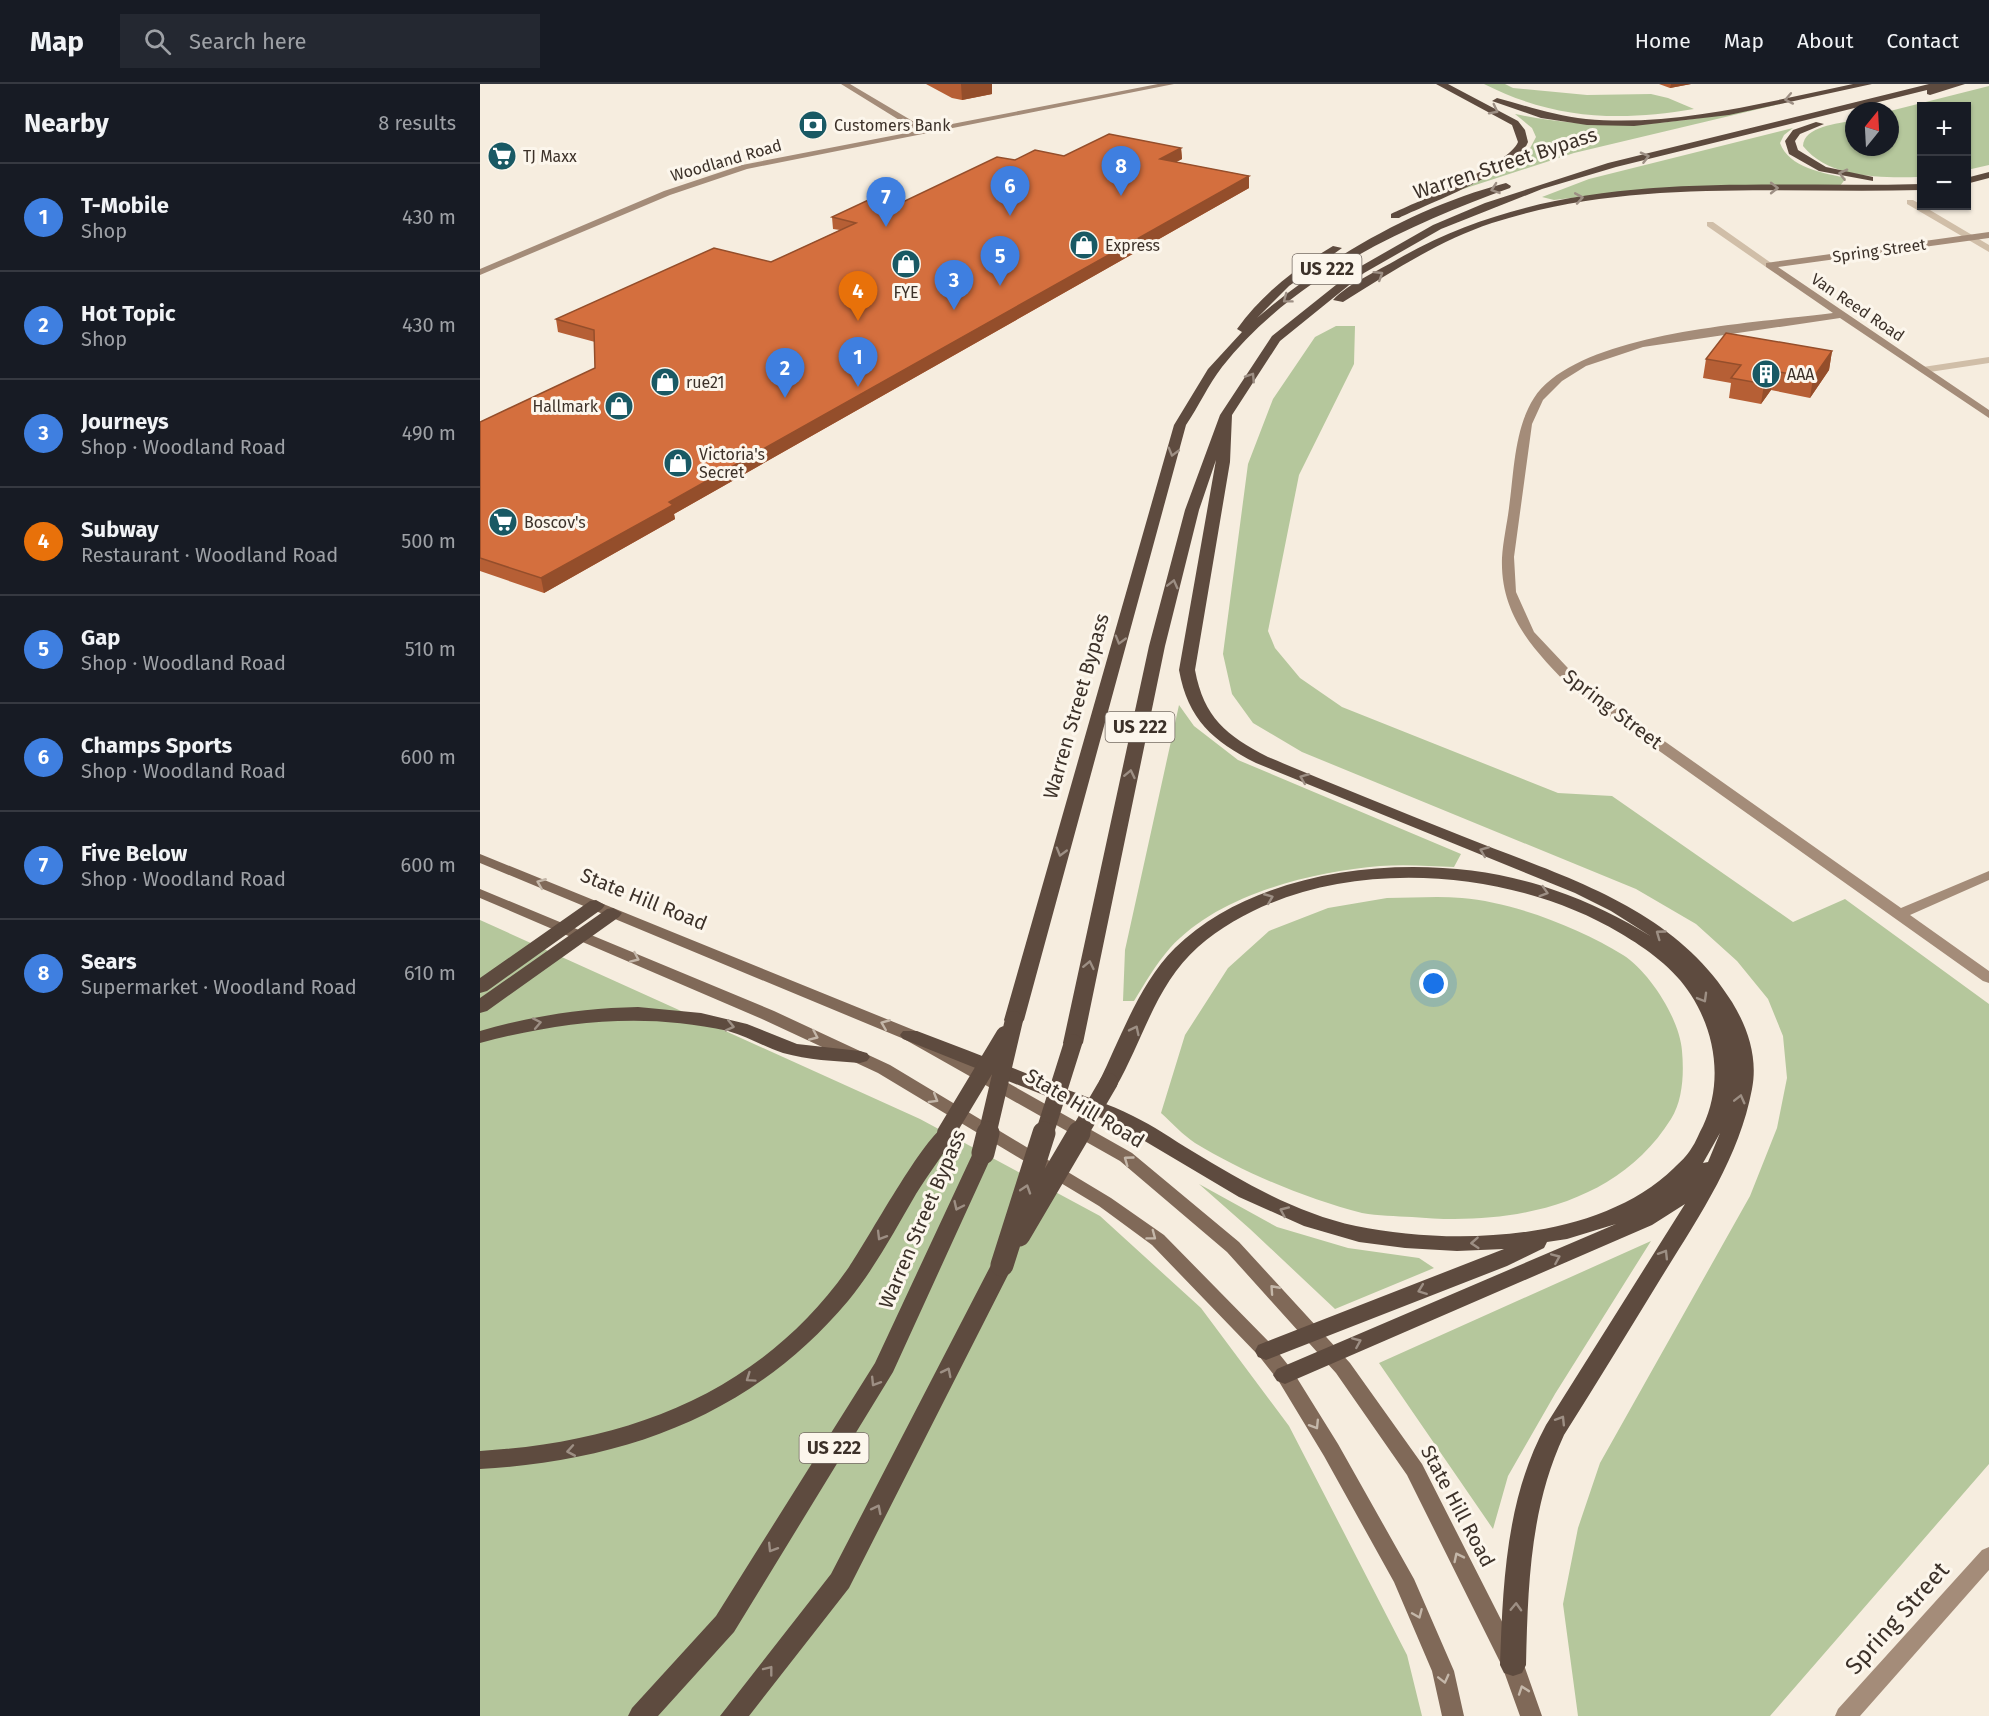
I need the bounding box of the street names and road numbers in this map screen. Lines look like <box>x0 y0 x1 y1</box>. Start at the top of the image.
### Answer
street label: Warren Street Bypass <box>1410 122 1600 204</box>
street label: Woodland Road <box>668 136 784 185</box>
street label: Spring Street <box>1831 234 1927 266</box>
road number: US 222 <box>1292 254 1362 284</box>
street label: Van Reed Road <box>1808 269 1908 346</box>
street label: Warren Street Bypass <box>1038 610 1114 802</box>
street label: Spring Street <box>1559 664 1668 755</box>
road number: US 222 <box>1106 712 1174 742</box>
street label: State Hill Road <box>577 863 711 935</box>
street label: State Hill Road <box>1021 1063 1149 1153</box>
street label: Warren Street Bypass <box>873 1126 971 1312</box>
road number: US 222 <box>800 1433 868 1463</box>
street label: State Hill Road <box>1416 1441 1500 1571</box>
street label: Spring Street <box>1839 1556 1955 1680</box>

